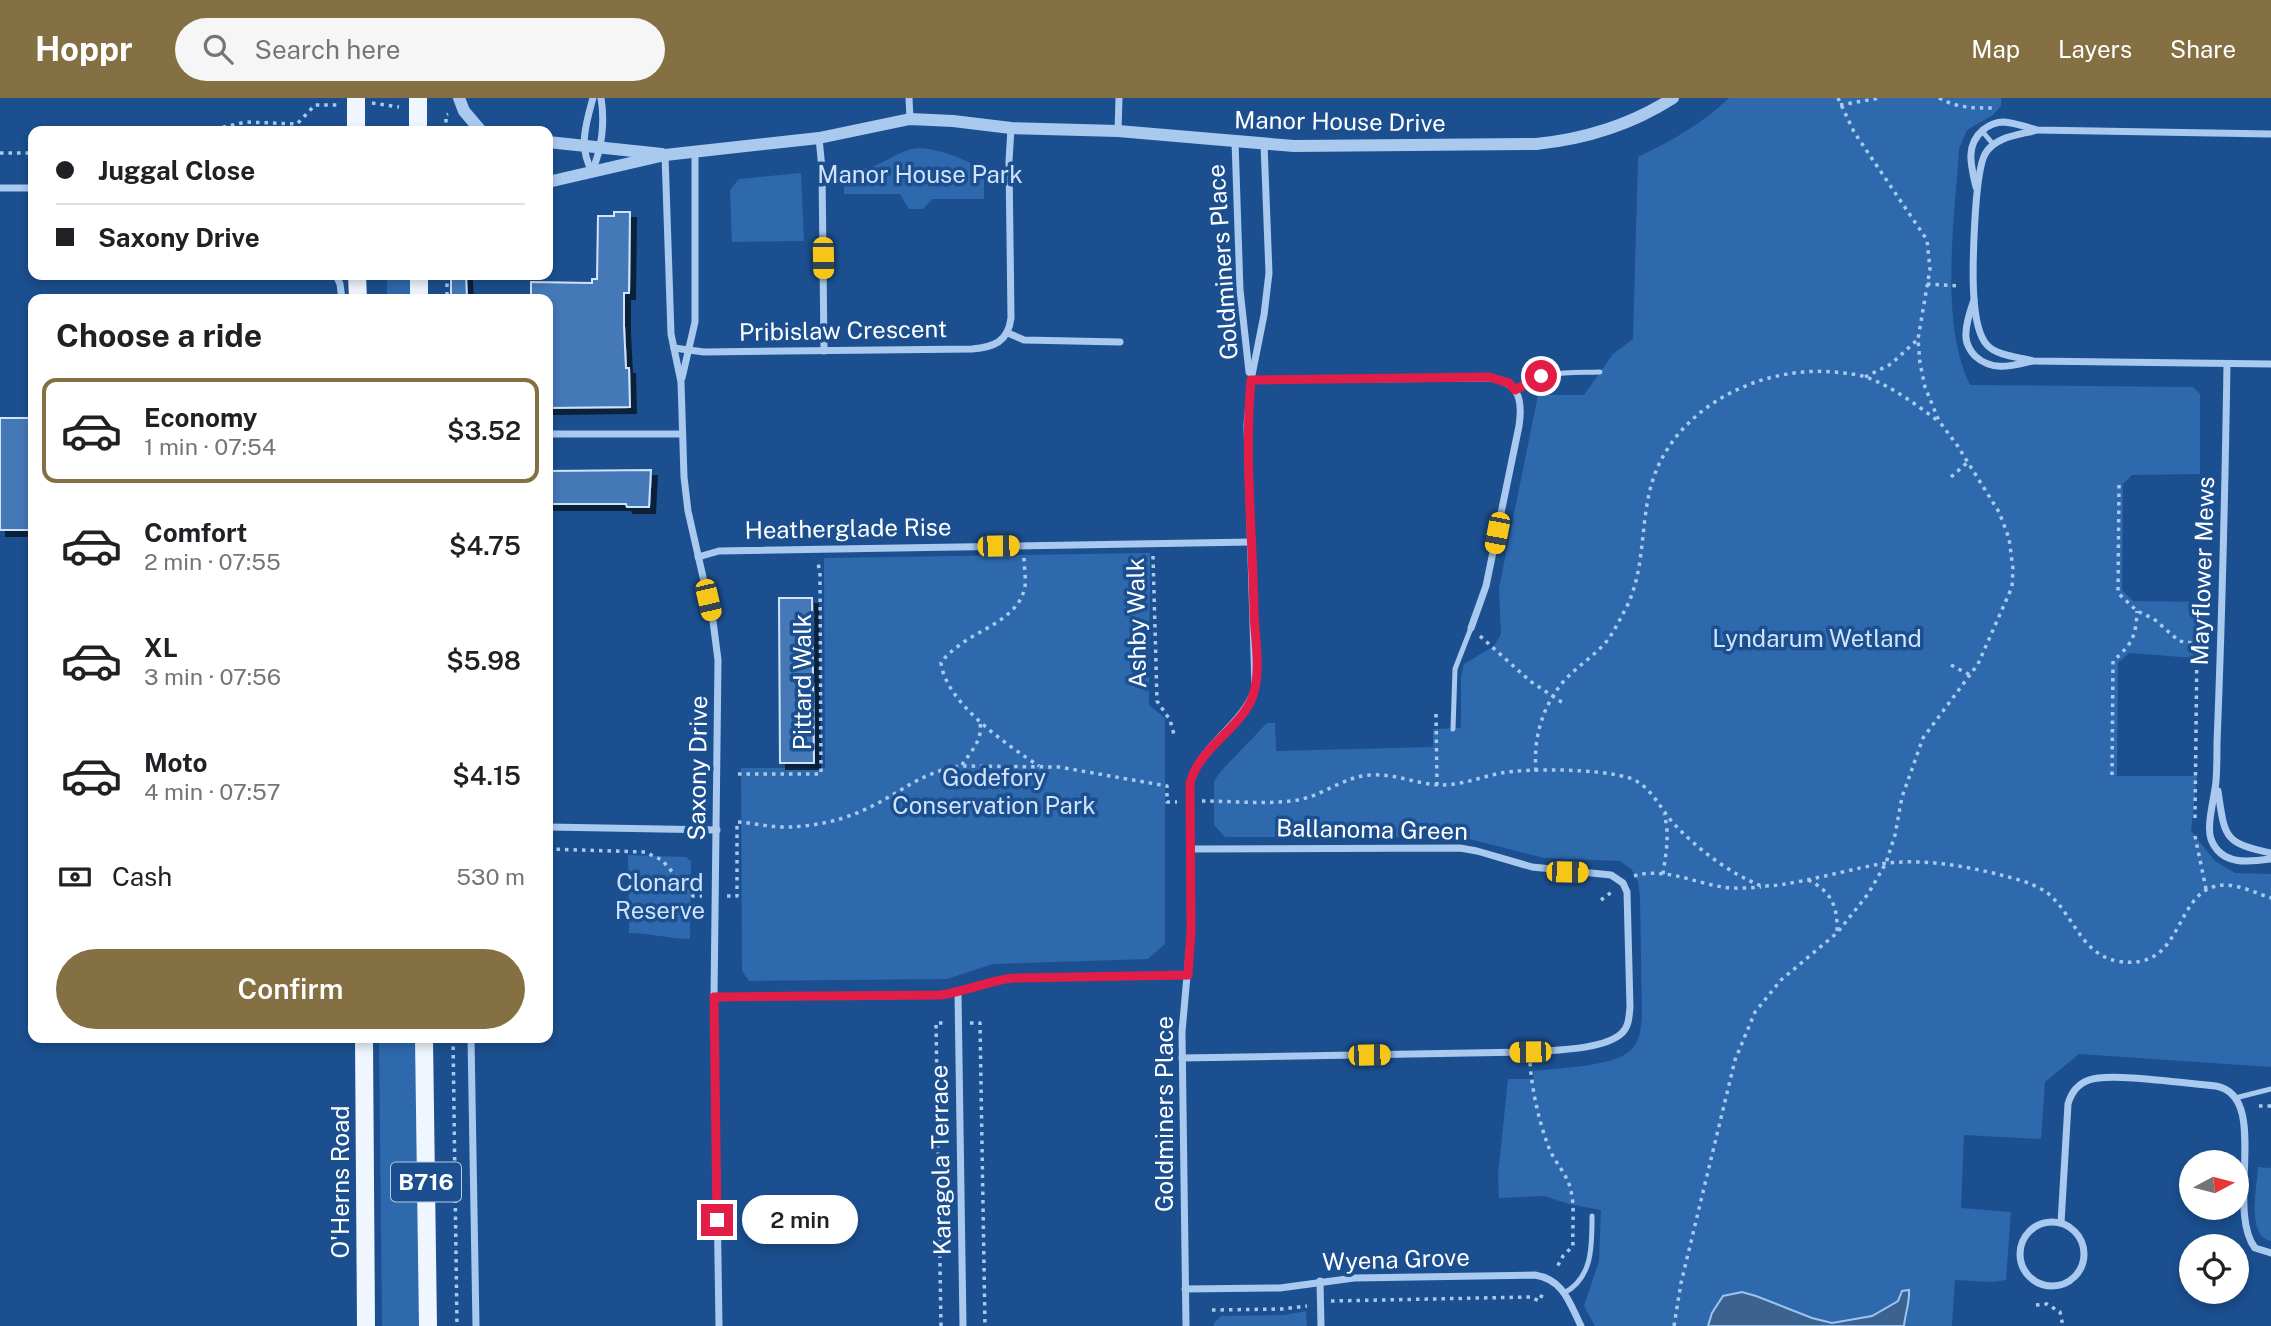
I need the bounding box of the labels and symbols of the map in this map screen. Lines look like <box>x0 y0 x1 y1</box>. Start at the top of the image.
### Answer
street label: Manor House Drive <box>1234 105 1446 137</box>
park label: Manor House Park <box>817 160 1023 188</box>
street label: Goldminers Place <box>1201 163 1243 361</box>
car <box>813 237 834 279</box>
street label: Pribislaw Crescent <box>739 314 947 346</box>
route start <box>1525 360 1557 392</box>
street label: Mayflower Mews <box>2185 476 2219 666</box>
car <box>1483 510 1512 556</box>
street label: Heatherglade Rise <box>744 512 952 544</box>
car <box>977 535 1020 557</box>
street label: Ashby Walk <box>1121 557 1151 689</box>
car <box>694 577 723 623</box>
street label: Pittard Walk <box>788 614 816 750</box>
park label: Lyndarum Wetland <box>1712 624 1922 652</box>
street label: Saxony Drive <box>682 695 712 841</box>
park label: Godefory Conservation Park <box>892 763 1096 819</box>
street label: Ballanoma Green <box>1276 813 1468 845</box>
car <box>1546 861 1589 883</box>
park label: Clonard Reserve <box>615 868 705 924</box>
street label: Goldminers Place <box>1150 1016 1178 1212</box>
car <box>1509 1041 1552 1063</box>
car <box>1348 1044 1391 1066</box>
street label: Karagola Terrace <box>924 1065 956 1255</box>
street label: O'Herns Road <box>326 1105 354 1259</box>
north arrow <box>2179 1150 2249 1220</box>
road number: B716 <box>391 1162 461 1202</box>
callout: 2 min <box>742 1196 857 1244</box>
route end <box>701 1204 733 1236</box>
street label: Wyena Grove <box>1322 1242 1470 1276</box>

